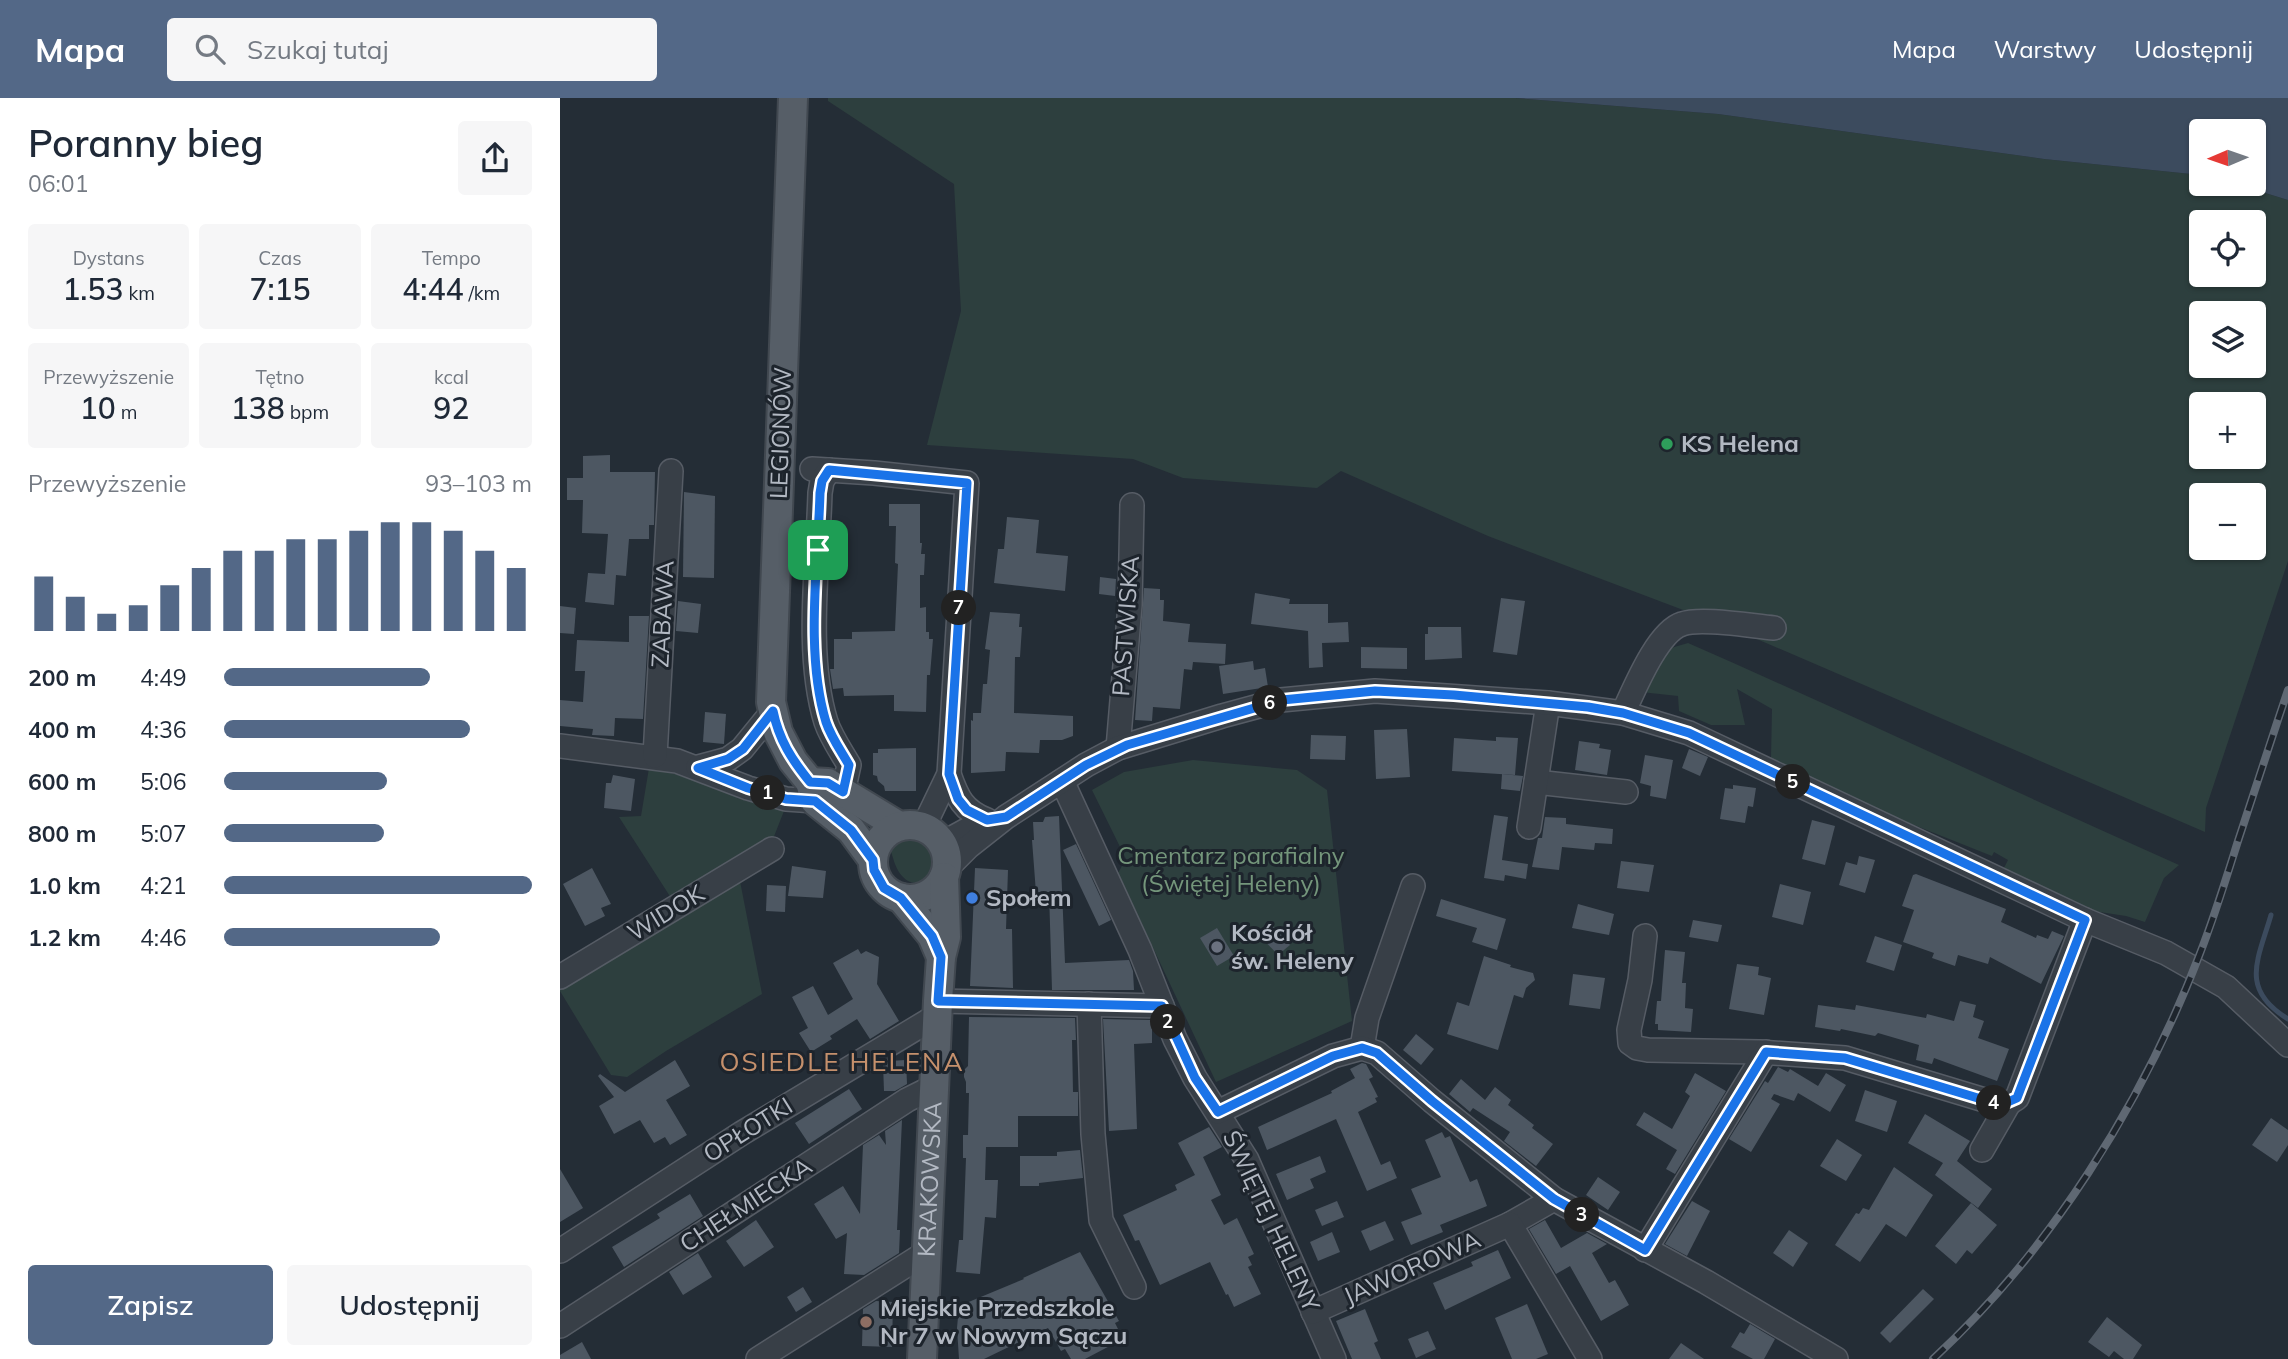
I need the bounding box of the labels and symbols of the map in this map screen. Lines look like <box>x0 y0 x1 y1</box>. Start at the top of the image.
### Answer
north arrow <box>2189 119 2266 196</box>
street label: LEGIONÓW <box>763 366 797 500</box>
place label: KS Helena <box>1681 428 1799 458</box>
marker: KS Helena <box>1659 436 1675 452</box>
pin <box>788 520 848 580</box>
street label: PASTWISKA <box>1105 554 1145 697</box>
street label: ZABAWA <box>644 559 680 668</box>
pin: 7 <box>942 590 976 626</box>
pin: 6 <box>1252 686 1288 720</box>
pin: 5 <box>1776 764 1810 800</box>
pin: 1 <box>750 776 786 810</box>
park label: Cmentarz parafialny (Świętej Heleny) <box>1117 840 1345 898</box>
street label: WIDOK <box>622 877 710 947</box>
place label: Społem <box>986 882 1072 912</box>
marker: Społem <box>964 890 980 906</box>
place label: Kościół św. Heleny <box>1231 917 1355 975</box>
marker: Kościół św. Heleny <box>1209 939 1225 955</box>
pin: 2 <box>1150 1004 1186 1040</box>
district label: OSIEDLE HELENA <box>719 1045 965 1078</box>
pin: 4 <box>1976 1086 2012 1121</box>
street label: OPŁOTKI <box>697 1090 798 1168</box>
street label: KRAKOWSKA <box>911 1100 948 1257</box>
street label: ŚWIĘTEJ HELENY <box>1217 1125 1327 1316</box>
street label: CHEŁMIECKA <box>674 1150 817 1258</box>
pin: 3 <box>1564 1198 1600 1232</box>
street label: JAWOROWA <box>1338 1223 1485 1311</box>
place label: Miejskie Przedszkole Nr 7 w Nowym Sączu <box>880 1292 1127 1350</box>
marker: Miejskie Przedszkole Nr 7 w Nowym Sączu <box>858 1314 874 1330</box>

